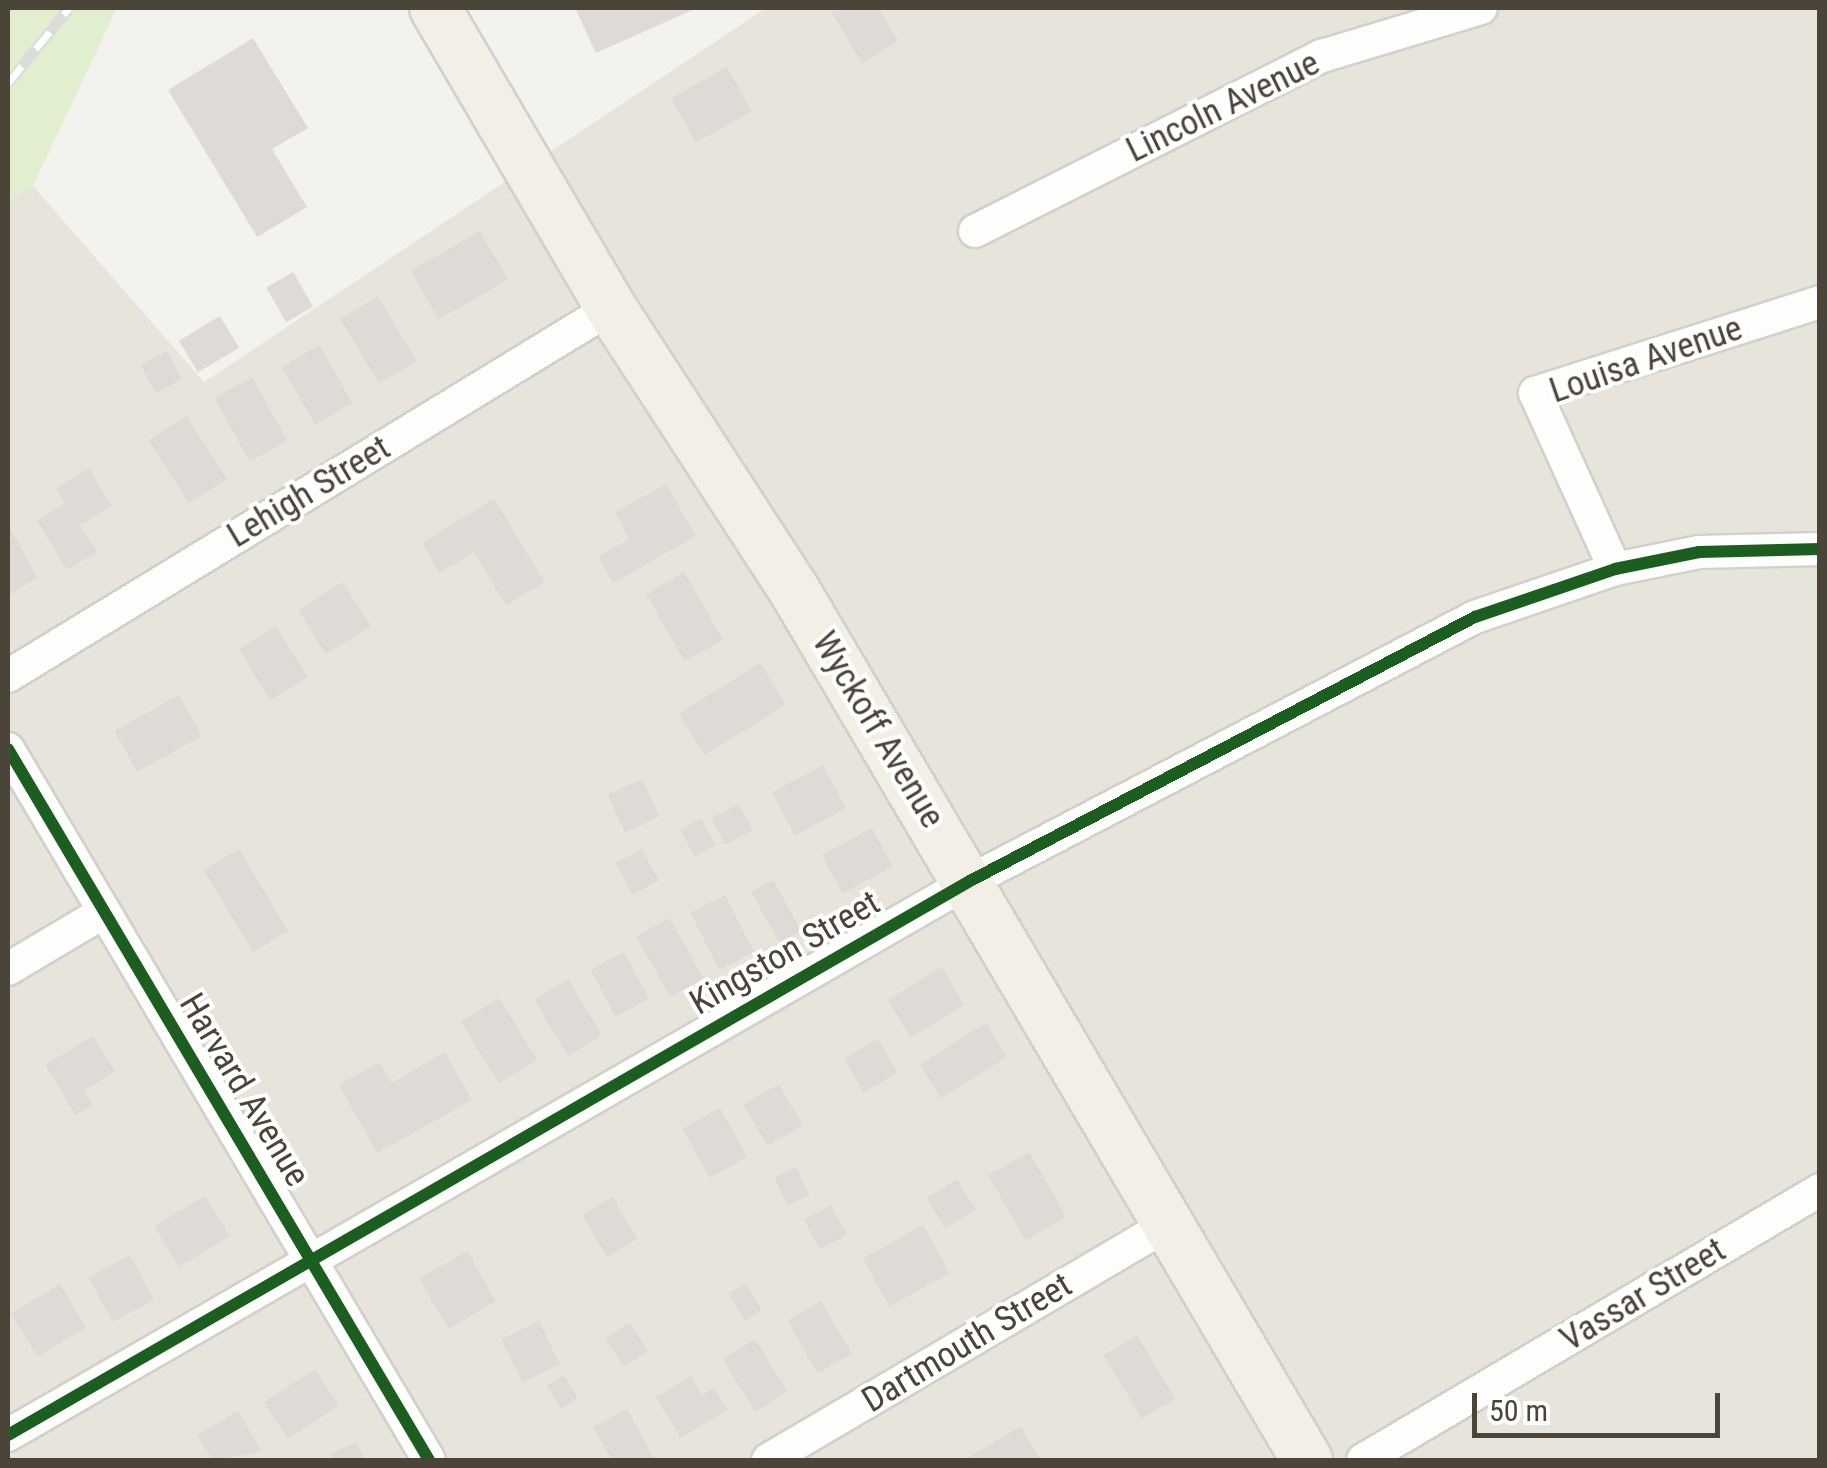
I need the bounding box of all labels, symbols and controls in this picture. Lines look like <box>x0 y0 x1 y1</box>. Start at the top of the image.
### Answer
street label: Lincoln Avenue <box>1120 42 1326 172</box>
street label: Louisa Avenue <box>1544 307 1748 413</box>
street label: Lehigh Street <box>220 427 398 557</box>
street label: Wyckoff Avenue <box>803 624 953 836</box>
street label: Kingston Street <box>683 882 887 1024</box>
street label: Harvard Avenue <box>170 986 318 1194</box>
street label: Vassar Street <box>1553 1229 1733 1361</box>
street label: Dartmouth Street <box>855 1264 1079 1422</box>
scale bar <box>1477 1373 1724 1435</box>
text: 50 m <box>1489 1393 1548 1428</box>

